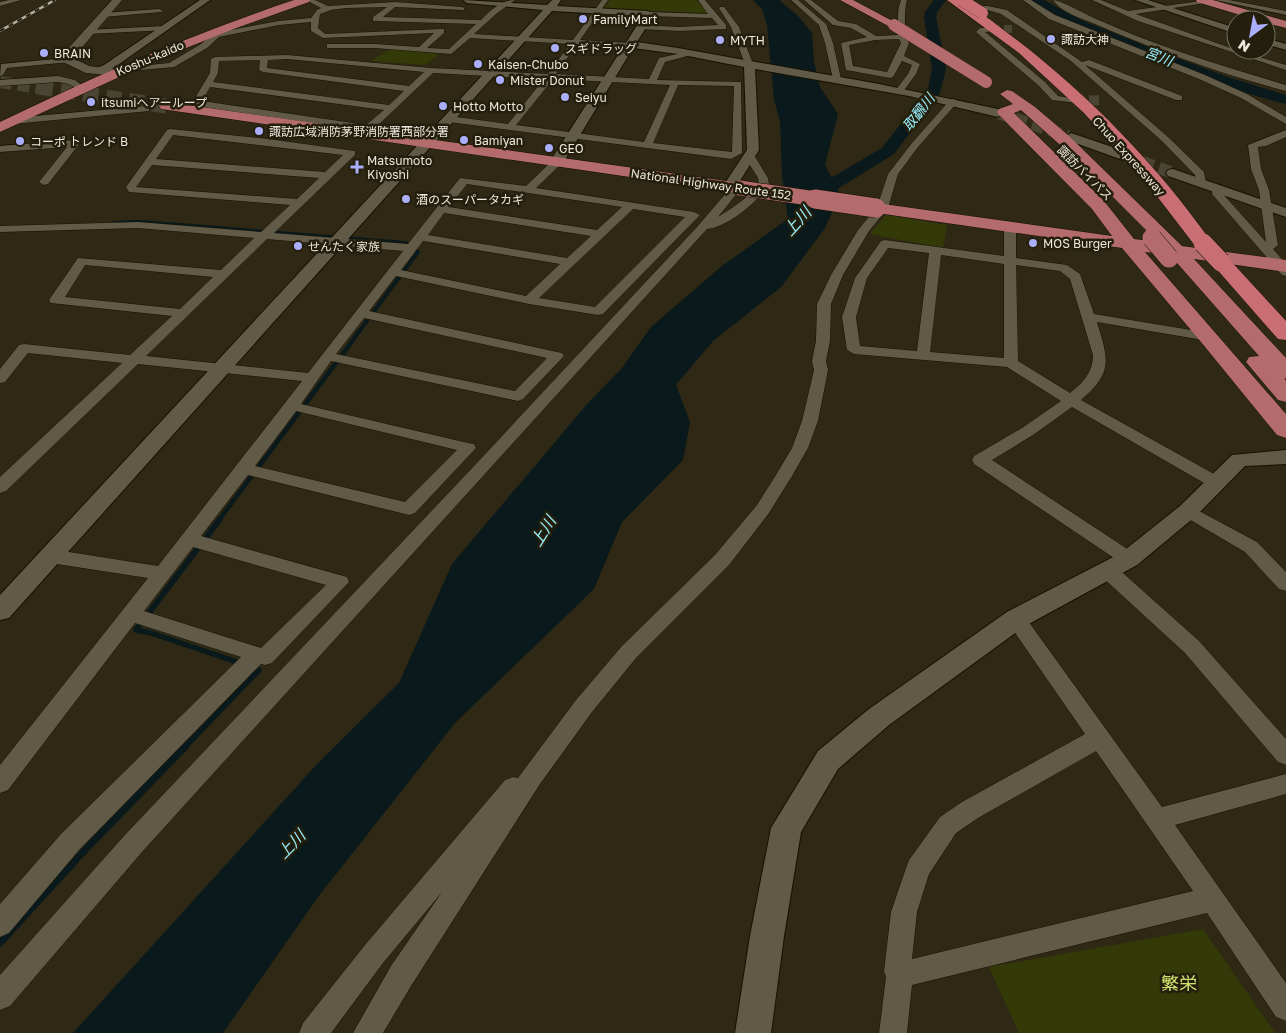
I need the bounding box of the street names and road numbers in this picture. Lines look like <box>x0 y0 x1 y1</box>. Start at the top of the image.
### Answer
street label: Koshu-kaido <box>114 37 186 79</box>
street label: Chuo Expressway <box>1090 113 1169 199</box>
street label: 諏訪バイパス <box>1054 142 1116 204</box>
street label: National Highway Route 152 <box>630 165 792 203</box>

